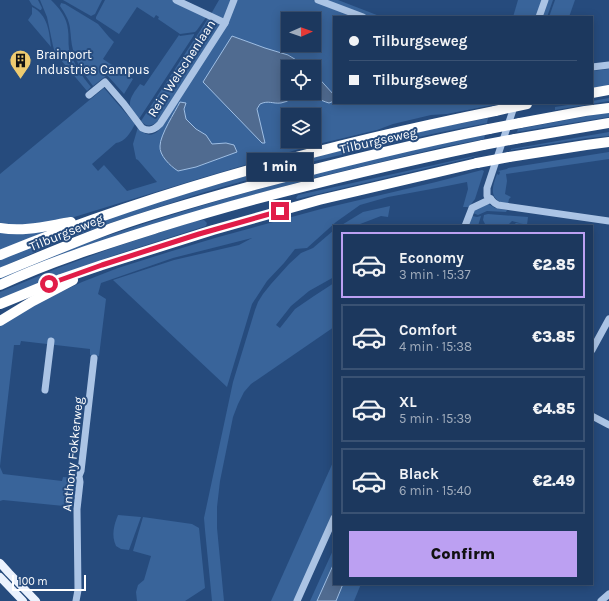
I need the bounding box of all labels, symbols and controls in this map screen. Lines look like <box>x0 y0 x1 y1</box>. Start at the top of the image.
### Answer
north arrow <box>281 12 321 52</box>
map controls <box>281 12 321 148</box>
street label: Rein Welschenlaan <box>144 17 218 120</box>
text: Tilburgseweg <box>373 32 468 50</box>
place label: Brainport Industries Campus <box>36 47 150 77</box>
building icon: Brainport Industries Campus <box>8 48 34 81</box>
button: locate <box>281 60 321 100</box>
text: Tilburgseweg <box>373 71 468 89</box>
button: layers <box>281 108 321 148</box>
street label: Tilburgseweg <box>338 124 419 157</box>
callout: 1 min <box>247 153 313 181</box>
text: 1 min <box>263 159 297 174</box>
route end <box>271 202 289 220</box>
street label: Tilburgseweg <box>27 211 106 254</box>
icon: car <box>351 247 387 283</box>
text: Economy <box>399 249 464 267</box>
text: €2.85 <box>533 256 575 274</box>
text: 3 min · 15:37 <box>399 267 471 282</box>
route start <box>40 275 58 293</box>
icon: car <box>351 319 387 355</box>
text: Comfort <box>399 321 457 339</box>
text: €3.85 <box>532 328 575 346</box>
text: 4 min · 15:38 <box>399 339 472 354</box>
icon: car <box>351 391 387 427</box>
text: XL <box>399 393 417 411</box>
street label: Anthony Fokkerweg <box>59 395 86 512</box>
text: €4.85 <box>533 400 575 418</box>
text: 5 min · 15:39 <box>399 411 472 426</box>
icon: car <box>351 463 387 499</box>
text: Black <box>399 465 439 483</box>
text: €2.49 <box>533 472 575 490</box>
text: 6 min · 15:40 <box>399 483 472 498</box>
button: Confirm <box>349 531 577 577</box>
scale bar <box>12 573 86 592</box>
text: 100 m <box>18 575 48 588</box>

